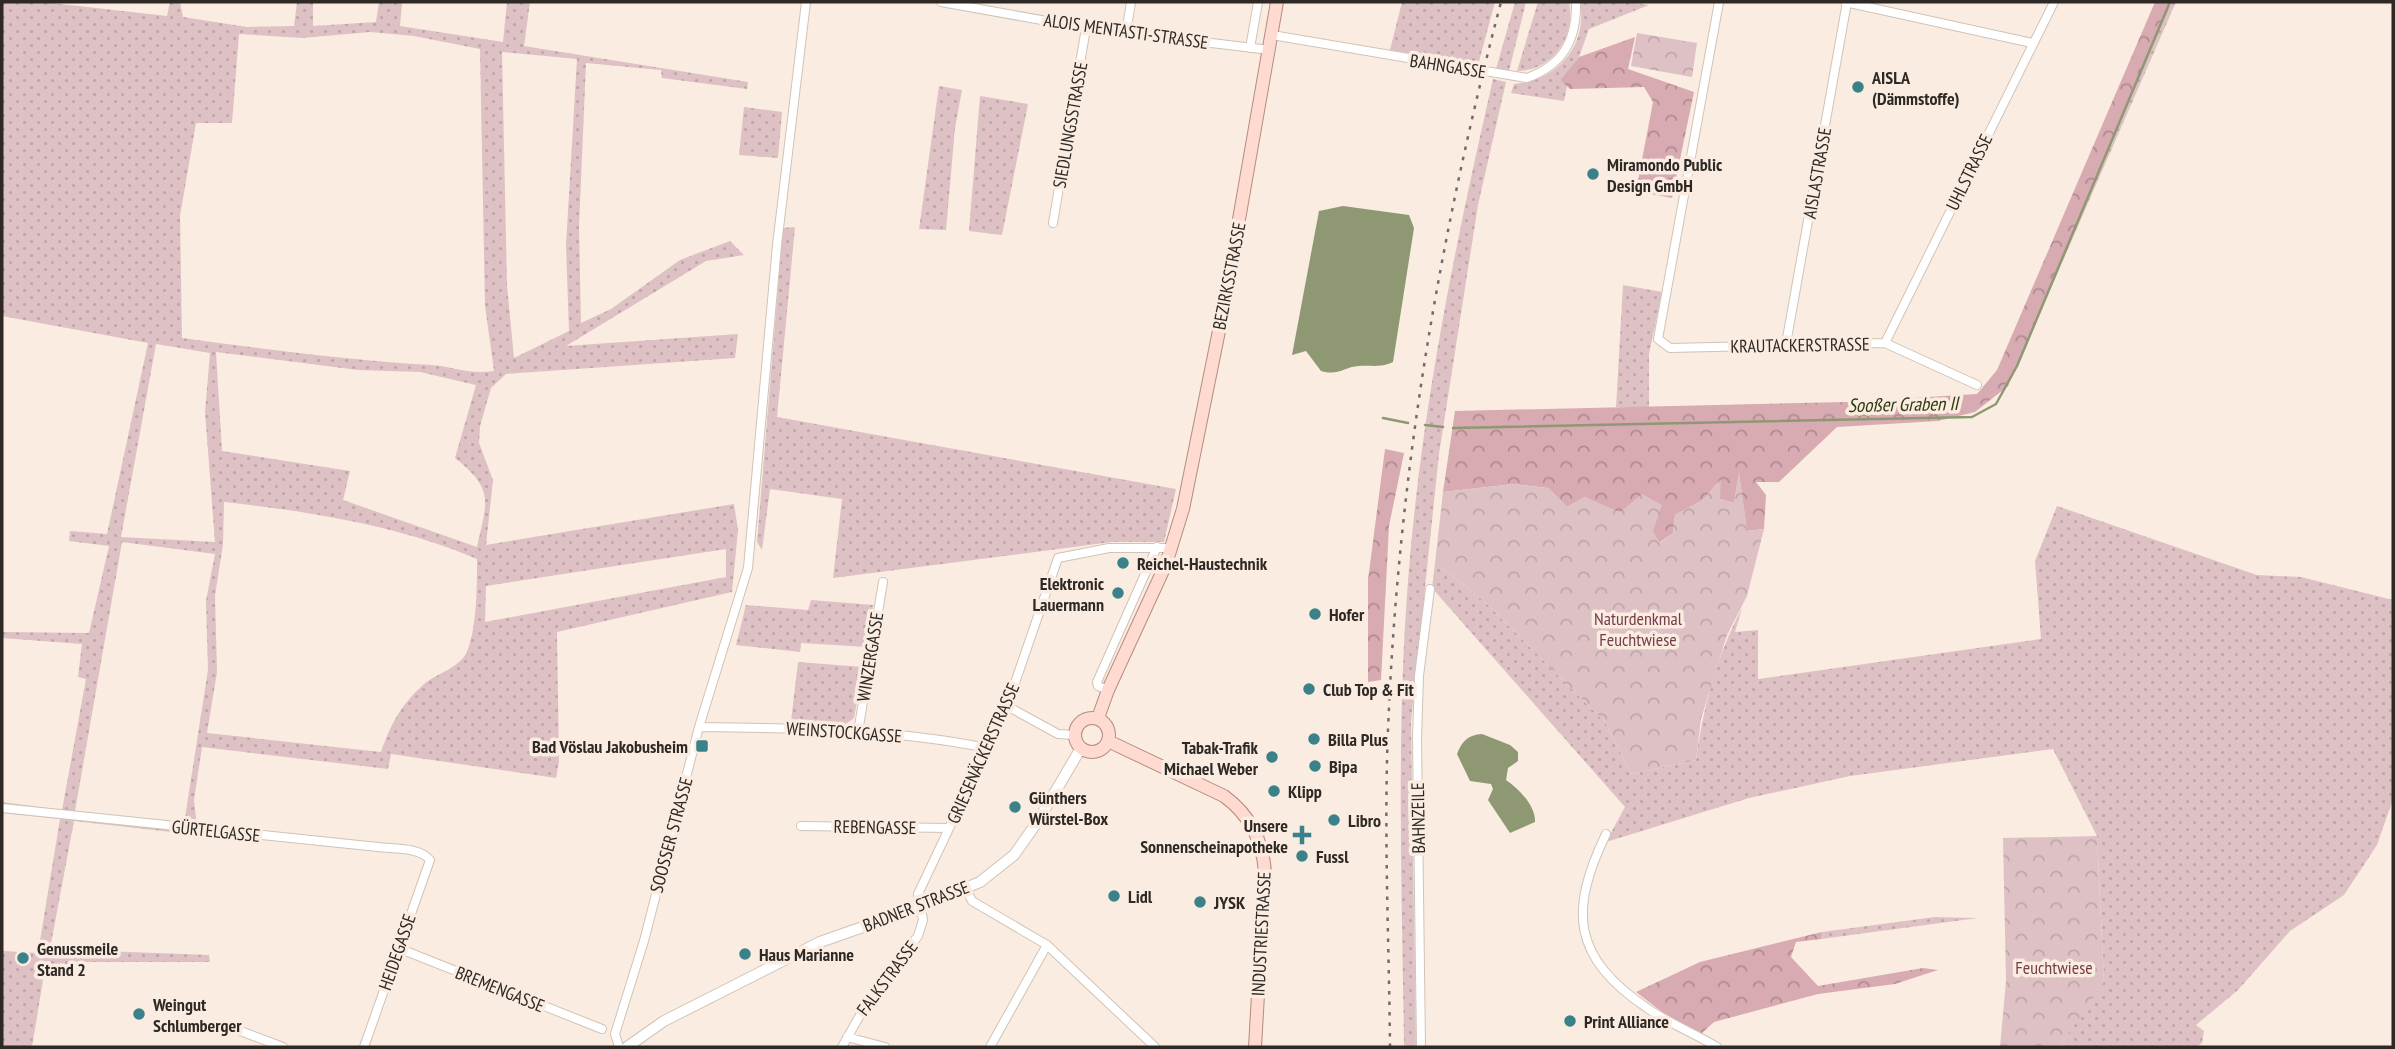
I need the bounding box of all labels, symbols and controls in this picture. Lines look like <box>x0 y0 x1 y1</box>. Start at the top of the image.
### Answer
street label: ALOIS MENTASTI-STRASSE <box>1042 8 1210 54</box>
street label: BAHNGASSE <box>1408 49 1488 83</box>
street label: SIEDLUNGSSTRASSE <box>1048 60 1092 190</box>
place label: AISLA (Dämmstoffe) <box>1871 66 1959 110</box>
marker: AISLA (Dämmstoffe) <box>1850 79 1866 95</box>
street label: AISLASTRASSE <box>1798 126 1836 220</box>
street label: UHLSTRASSE <box>1941 130 1997 214</box>
place label: Miramondo Public Design GmbH <box>1607 153 1723 197</box>
marker: Miramondo Public Design GmbH <box>1585 166 1601 182</box>
street label: BEZIRKSSTRASSE <box>1207 220 1251 332</box>
street label: KRAUTACKERSTRASSE <box>1730 332 1870 358</box>
water label: Sooßer Graben II <box>1848 391 1961 417</box>
place label: Reichel-Haustechnik <box>1137 552 1268 575</box>
marker: Reichel-Haustechnik <box>1115 555 1131 571</box>
place label: Elektronic Lauermann <box>1032 572 1105 616</box>
marker: Elektronic Lauermann <box>1110 585 1126 601</box>
place label: Hofer <box>1329 603 1365 626</box>
marker: Hofer <box>1307 606 1323 622</box>
park label: Naturdenkmal Feuchtwiese <box>1594 607 1683 651</box>
street label: WINZERGASSE <box>852 611 888 703</box>
place label: Club Top & Fit <box>1323 678 1414 701</box>
street label: GRIESENÄCKERSTRASSE <box>942 679 1024 827</box>
marker: Club Top & Fit <box>1301 681 1317 697</box>
street label: WEINSTOCKGASSE <box>785 716 903 748</box>
place label: Billa Plus <box>1328 728 1388 751</box>
marker: Billa Plus <box>1306 731 1322 747</box>
place label: Bad Vöslau Jakobusheim <box>532 735 688 758</box>
place label: Tabak-Trafik Michael Weber <box>1164 736 1259 780</box>
marker: Bad Vöslau Jakobusheim <box>694 738 710 754</box>
marker: Tabak-Trafik Michael Weber <box>1264 749 1280 765</box>
place label: Bipa <box>1329 755 1357 778</box>
marker: Bipa <box>1307 758 1323 774</box>
street label: SOOSSER STRASSE <box>645 775 697 895</box>
place label: Klipp <box>1288 780 1322 803</box>
street label: BAHNZEILE <box>1406 782 1430 854</box>
marker: Klipp <box>1266 783 1282 799</box>
place label: Günthers Würstel-Box <box>1028 786 1108 830</box>
marker: Günthers Würstel-Box <box>1007 799 1023 815</box>
place label: Libro <box>1348 809 1381 832</box>
marker: Libro <box>1326 812 1342 828</box>
place label: Unsere Sonnenscheinapotheke <box>1140 814 1288 858</box>
street label: GÜRTELGASSE <box>171 815 261 847</box>
street label: REBENGASSE <box>833 815 917 839</box>
marker: Unsere Sonnenscheinapotheke <box>1294 827 1310 843</box>
place label: Fussl <box>1316 845 1349 868</box>
marker: Fussl <box>1294 848 1310 864</box>
street label: INDUSTRIESTRASSE <box>1246 871 1276 997</box>
street label: BADNER STRASSE <box>860 875 972 937</box>
place label: Lidl <box>1128 885 1153 908</box>
marker: Lidl <box>1106 888 1122 904</box>
place label: JYSK <box>1213 891 1246 914</box>
marker: JYSK <box>1192 894 1208 910</box>
street label: HEIDEGASSE <box>373 911 421 993</box>
street label: FALKSTRASSE <box>851 936 923 1020</box>
place label: Genussmeile Stand 2 <box>37 937 119 981</box>
place label: Haus Marianne <box>759 943 854 966</box>
marker: Haus Marianne <box>737 946 753 962</box>
marker: Genussmeile Stand 2 <box>15 950 31 966</box>
park label: Feuchtwiese <box>2015 956 2093 979</box>
street label: BREMENGASSE <box>452 961 548 1017</box>
place label: Weingut Schlumberger <box>152 993 242 1037</box>
marker: Weingut Schlumberger <box>131 1006 147 1022</box>
place label: Print Alliance <box>1584 1010 1669 1033</box>
marker: Print Alliance <box>1562 1013 1578 1029</box>

